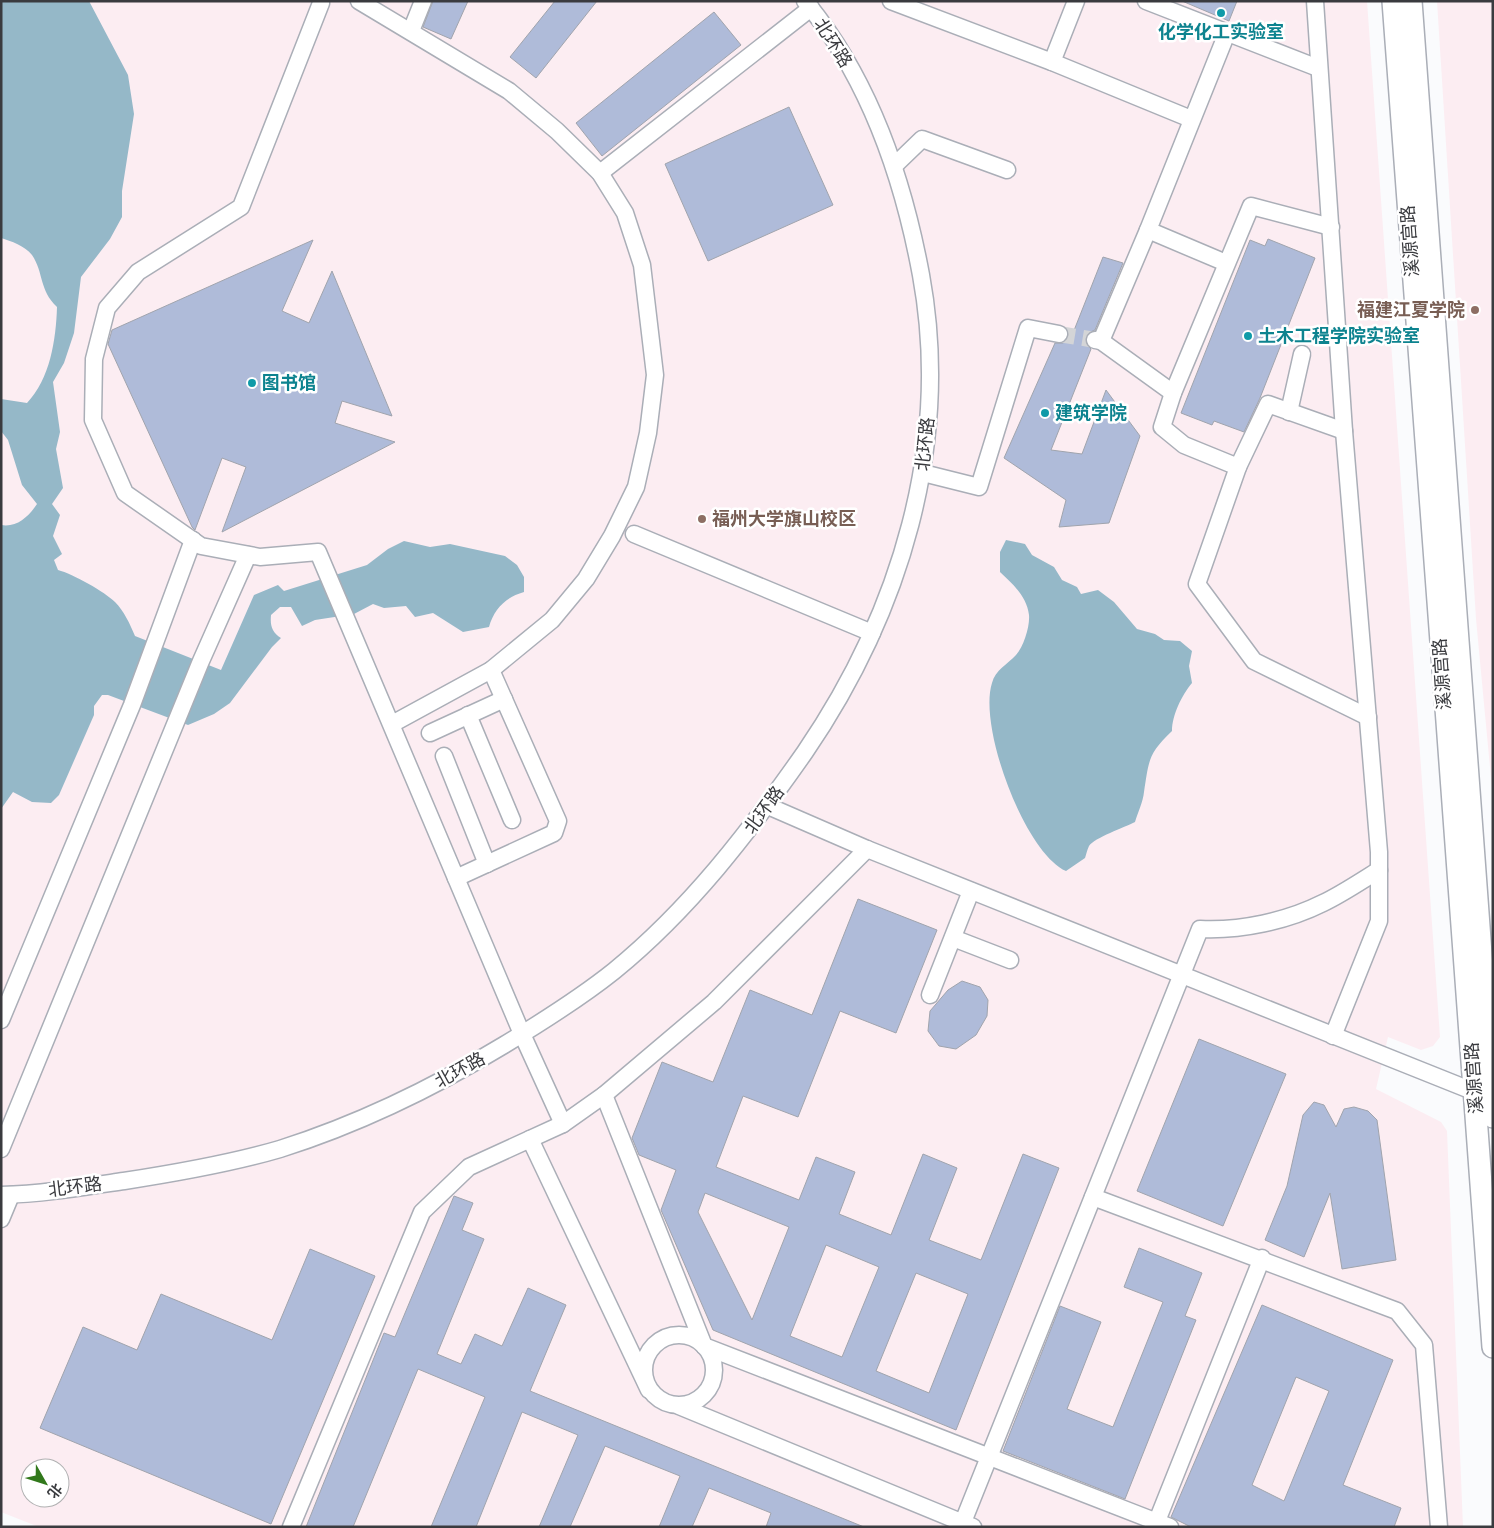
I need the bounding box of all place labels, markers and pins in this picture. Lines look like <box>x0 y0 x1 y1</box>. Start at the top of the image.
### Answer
marker: 化学化工实验室 <box>1215 7 1227 19</box>
place label: 化学化工实验室 <box>1158 21 1284 43</box>
place label: 福建江夏学院 <box>1357 299 1465 321</box>
marker: 福建江夏学院 <box>1469 304 1481 316</box>
place label: 土木工程学院实验室 <box>1258 325 1420 347</box>
marker: 土木工程学院实验室 <box>1242 330 1254 342</box>
place label: 图书馆 <box>262 372 316 394</box>
marker: 图书馆 <box>246 377 258 389</box>
place label: 建筑学院 <box>1055 402 1127 424</box>
marker: 建筑学院 <box>1039 407 1051 419</box>
place label: 福州大学旗山校区 <box>712 508 856 530</box>
marker: 福州大学旗山校区 <box>696 513 708 525</box>

